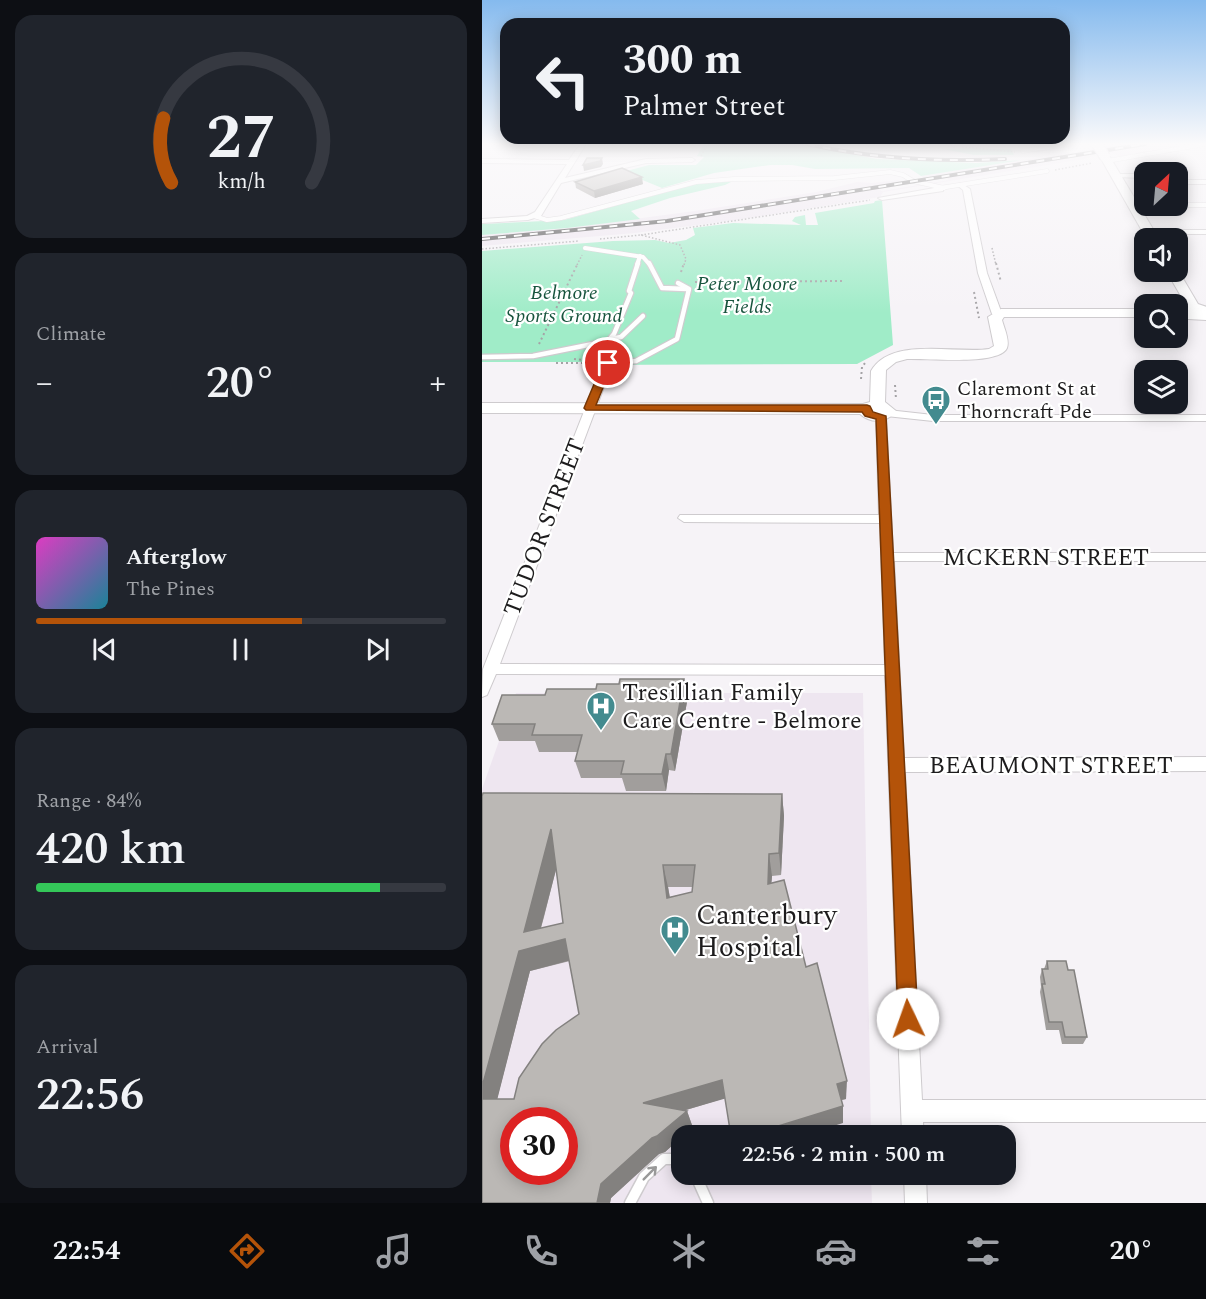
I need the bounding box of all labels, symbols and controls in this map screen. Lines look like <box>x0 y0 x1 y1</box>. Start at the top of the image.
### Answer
text: 300 m <box>623 29 742 92</box>
icon: left <box>524 42 602 120</box>
text: Palmer Street <box>623 86 785 128</box>
text: 27 <box>206 91 276 186</box>
north arrow <box>1134 162 1188 216</box>
map controls <box>1134 162 1188 414</box>
text: km/h <box>217 166 265 199</box>
button: sound <box>1134 228 1188 282</box>
park label: Peter Moore Fields <box>697 269 798 322</box>
park label: Belmore Sports Ground <box>505 278 623 331</box>
button: search <box>1134 294 1188 348</box>
text: Climate <box>36 319 106 349</box>
pin <box>582 337 633 388</box>
icon: arrive <box>591 346 624 379</box>
text: 20° <box>206 349 276 418</box>
text: − <box>36 358 53 408</box>
text: + <box>430 358 446 408</box>
button: layers <box>1134 360 1188 414</box>
place label: Claremont St at Thorncraft Pde <box>957 374 1096 427</box>
bus stop icon: Claremont St at Thorncraft Pde <box>920 384 952 426</box>
street label: TUDOR STREET <box>494 433 595 622</box>
street label: MCKERN STREET <box>943 540 1149 576</box>
text: Afterglow <box>126 541 226 574</box>
text: The Pines <box>126 574 215 604</box>
icon: previous <box>88 633 121 666</box>
icon: pause <box>224 633 257 666</box>
icon: next <box>361 633 394 666</box>
place label: Tresillian Family Care Centre - Belmore <box>622 675 862 739</box>
hospital icon: Tresillian Family Care Centre - Belmore <box>585 690 617 732</box>
street label: BEAUMONT STREET <box>929 748 1173 784</box>
text: Range · 84% <box>36 786 141 816</box>
text: 420 km <box>36 815 186 884</box>
place label: Canterbury Hospital <box>696 894 838 969</box>
hospital icon: Canterbury Hospital <box>659 914 691 956</box>
position arrow <box>876 987 940 1051</box>
text: Arrival <box>36 1032 98 1062</box>
text: 22:56 <box>36 1061 144 1130</box>
speed limit sign: 30 <box>500 1107 578 1185</box>
text: 22:56 · 2 min · 500 m <box>742 1138 945 1171</box>
one-way arrow <box>643 1165 658 1180</box>
text: 22:54 <box>53 1230 120 1272</box>
icon: directions <box>226 1230 268 1272</box>
icon: music <box>373 1230 415 1272</box>
icon: phone <box>520 1230 562 1272</box>
icon: climate <box>668 1230 710 1272</box>
icon: car <box>815 1230 857 1272</box>
icon: filters <box>962 1230 1004 1272</box>
text: 20° <box>1110 1230 1153 1272</box>

